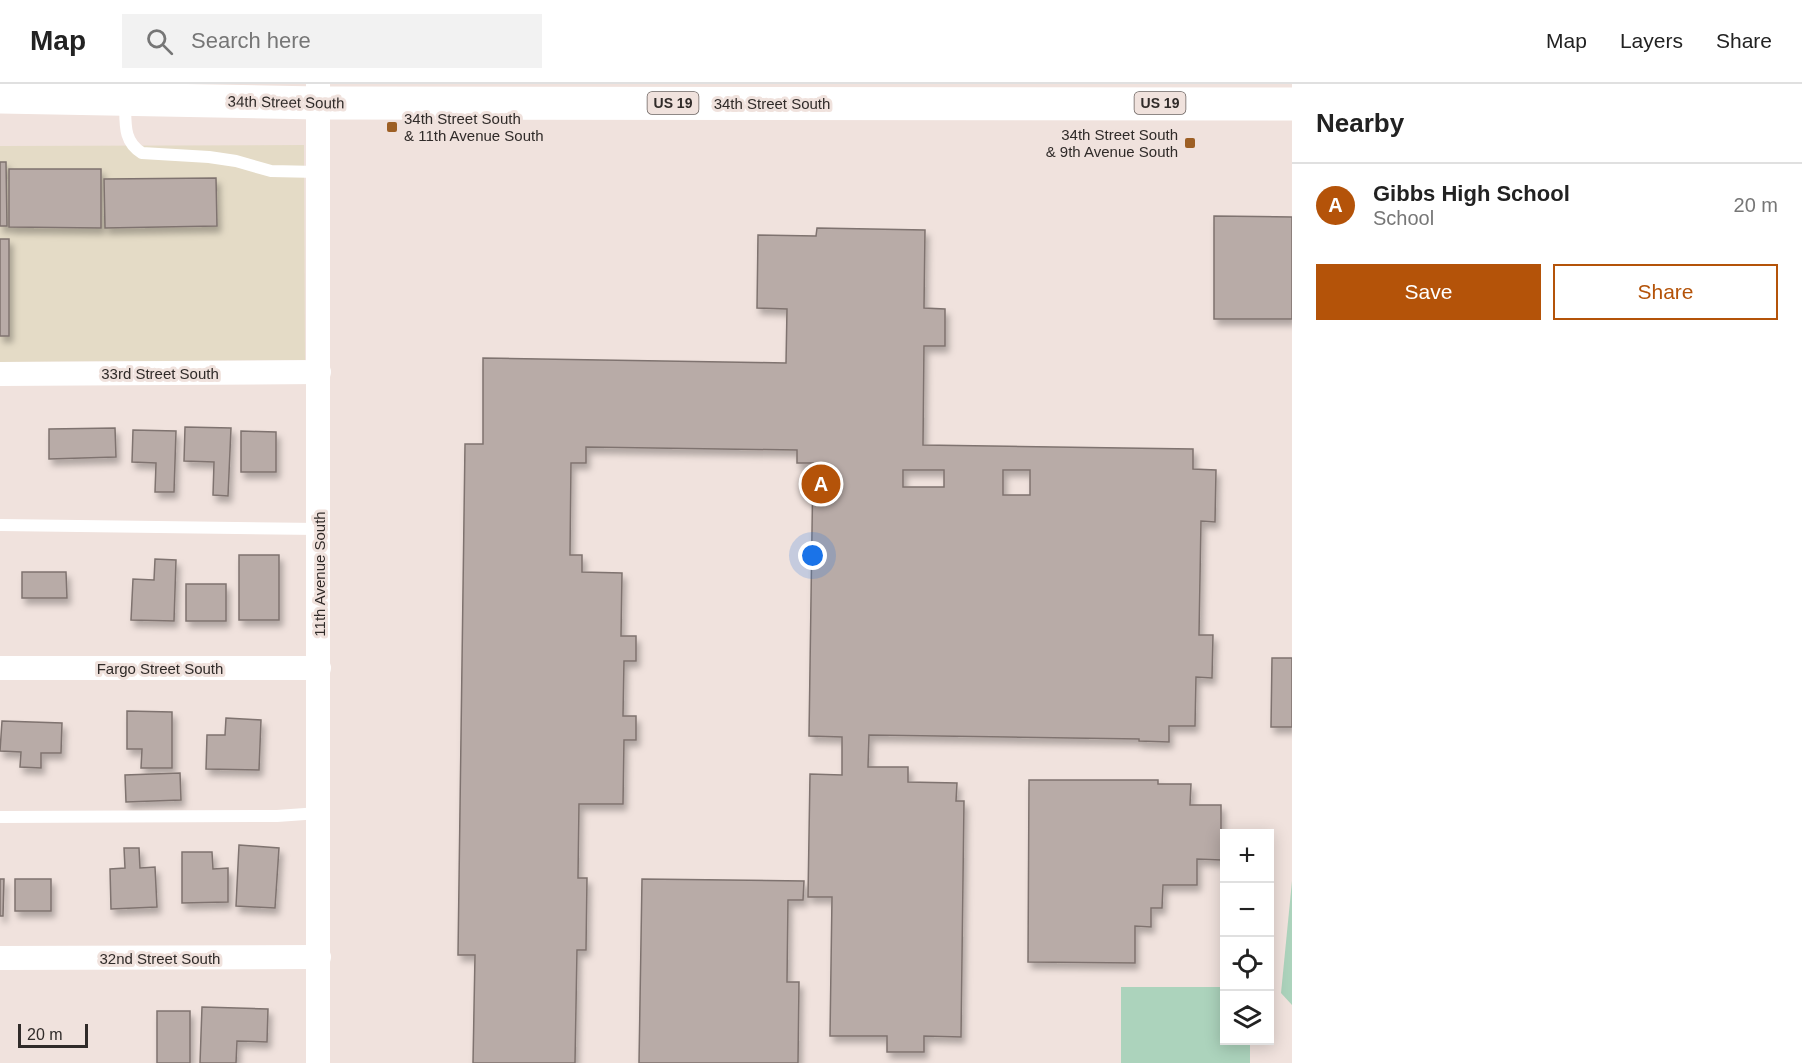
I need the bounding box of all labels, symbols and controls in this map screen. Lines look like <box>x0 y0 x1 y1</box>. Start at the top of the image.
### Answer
search box <box>122 14 542 68</box>
text: Map <box>30 25 86 56</box>
icon: search <box>143 25 176 58</box>
text: Search here <box>191 28 311 53</box>
text: Map <box>1546 29 1587 52</box>
text: Layers <box>1620 29 1683 52</box>
text: Share <box>1716 29 1772 52</box>
street label: 34th Street South <box>227 92 345 112</box>
road number: US 19 <box>648 92 698 114</box>
road number: US 19 <box>1134 92 1186 114</box>
street label: 34th Street South <box>714 95 830 112</box>
text: Nearby <box>1316 108 1404 138</box>
place label: 34th Street South & 11th Avenue South <box>404 110 544 144</box>
marker: 34th Street South & 11th Avenue South <box>385 120 399 134</box>
place label: 34th Street South & 9th Avenue South <box>1046 126 1178 160</box>
marker: 34th Street South & 9th Avenue South <box>1183 136 1197 150</box>
text: Gibbs High School <box>1373 181 1570 206</box>
text: A <box>1328 194 1343 216</box>
text: 20 m <box>1734 194 1778 216</box>
text: School <box>1373 207 1434 229</box>
button: Save <box>1316 264 1541 320</box>
button: Share <box>1553 264 1778 320</box>
street label: 33rd Street South <box>101 365 219 382</box>
pin: A <box>802 462 840 506</box>
street label: 11th Avenue South <box>311 511 328 637</box>
your location <box>798 541 827 570</box>
street label: Fargo Street South <box>97 660 223 677</box>
map controls <box>1220 829 1274 1045</box>
button: + <box>1220 829 1274 883</box>
button: − <box>1220 883 1274 937</box>
button: locate <box>1220 937 1274 991</box>
street label: 32nd Street South <box>100 950 220 967</box>
button: layers <box>1220 991 1274 1045</box>
scale bar <box>18 1021 88 1048</box>
text: 20 m <box>27 1026 63 1043</box>

